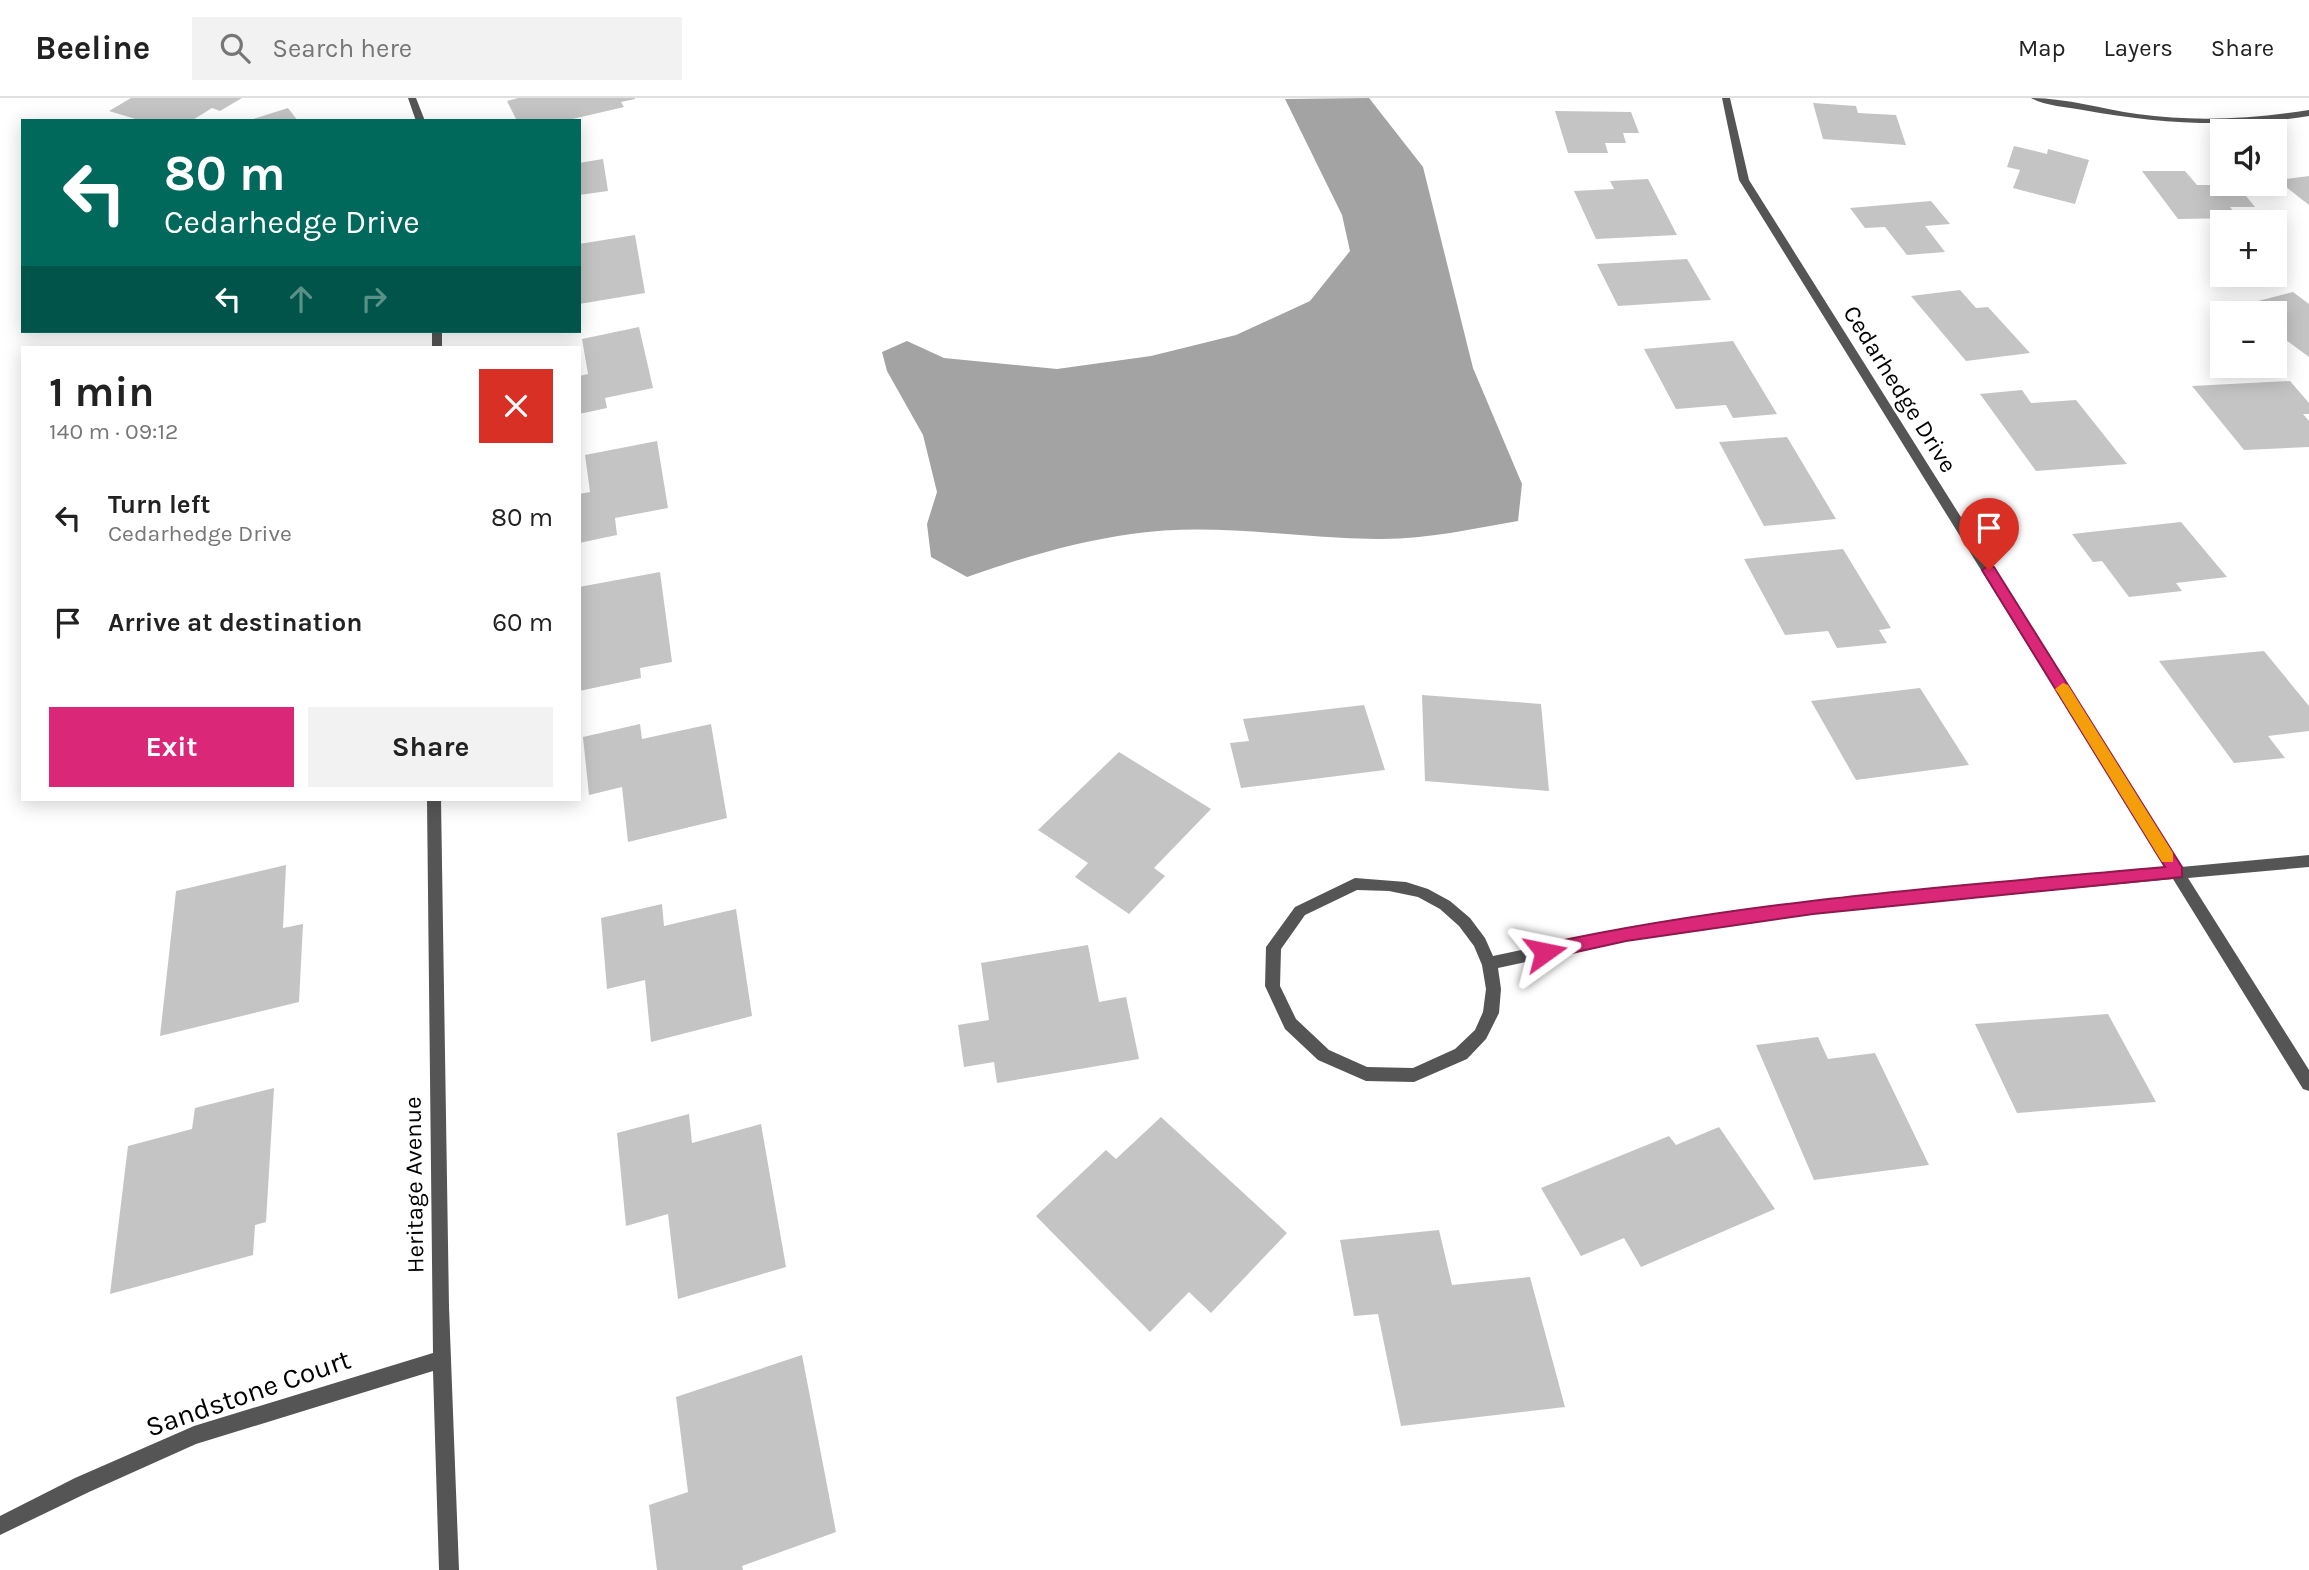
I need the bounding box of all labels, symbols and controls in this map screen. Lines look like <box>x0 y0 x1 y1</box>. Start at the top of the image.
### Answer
search box <box>192 17 682 80</box>
text: Beeline <box>35 29 150 67</box>
icon: search <box>216 29 254 67</box>
text: Search here <box>272 33 412 64</box>
text: Map <box>2018 34 2066 62</box>
text: Layers <box>2104 34 2173 62</box>
text: Share <box>2211 34 2274 62</box>
map controls <box>2210 119 2287 378</box>
button: sound <box>2210 119 2287 196</box>
text: 80 m <box>164 145 286 202</box>
icon: left <box>49 147 140 238</box>
text: Cedarhedge Drive <box>164 204 420 241</box>
button: + <box>2210 210 2287 287</box>
icon: left <box>209 280 247 318</box>
icon: ahead <box>282 280 320 318</box>
icon: right <box>355 280 393 318</box>
street label: Cedarhedge Drive <box>1837 300 1963 478</box>
button: − <box>2210 301 2287 378</box>
text: 1 min <box>49 367 154 417</box>
button: close <box>479 369 553 443</box>
text: 140 m · 09:12 <box>49 418 178 445</box>
text: Turn left <box>108 489 210 520</box>
pin <box>1959 498 2019 570</box>
icon: left <box>49 499 87 537</box>
text: 80 m <box>491 502 553 533</box>
icon: arrive <box>1970 509 2008 547</box>
text: Cedarhedge Drive <box>108 520 292 547</box>
icon: arrive <box>49 604 87 642</box>
text: Arrive at destination <box>108 607 362 638</box>
text: 60 m <box>492 607 553 638</box>
button: Exit <box>49 707 294 787</box>
button: Share <box>308 707 553 787</box>
position arrow <box>1508 915 1582 989</box>
street label: Heritage Avenue <box>398 1096 430 1274</box>
street label: Sandstone Court <box>141 1343 355 1443</box>

